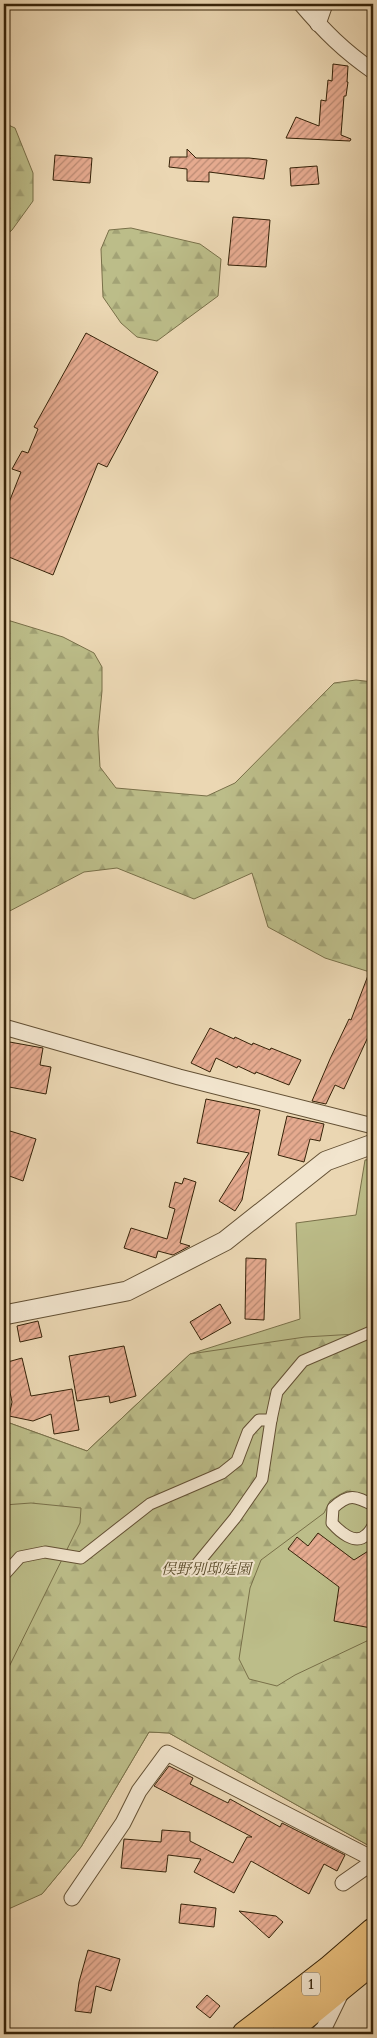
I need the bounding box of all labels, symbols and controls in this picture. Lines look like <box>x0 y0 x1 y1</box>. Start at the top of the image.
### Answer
park label: 俣野別邸庭園 <box>161 1559 254 1579</box>
road number: 1 <box>302 1972 320 1996</box>

